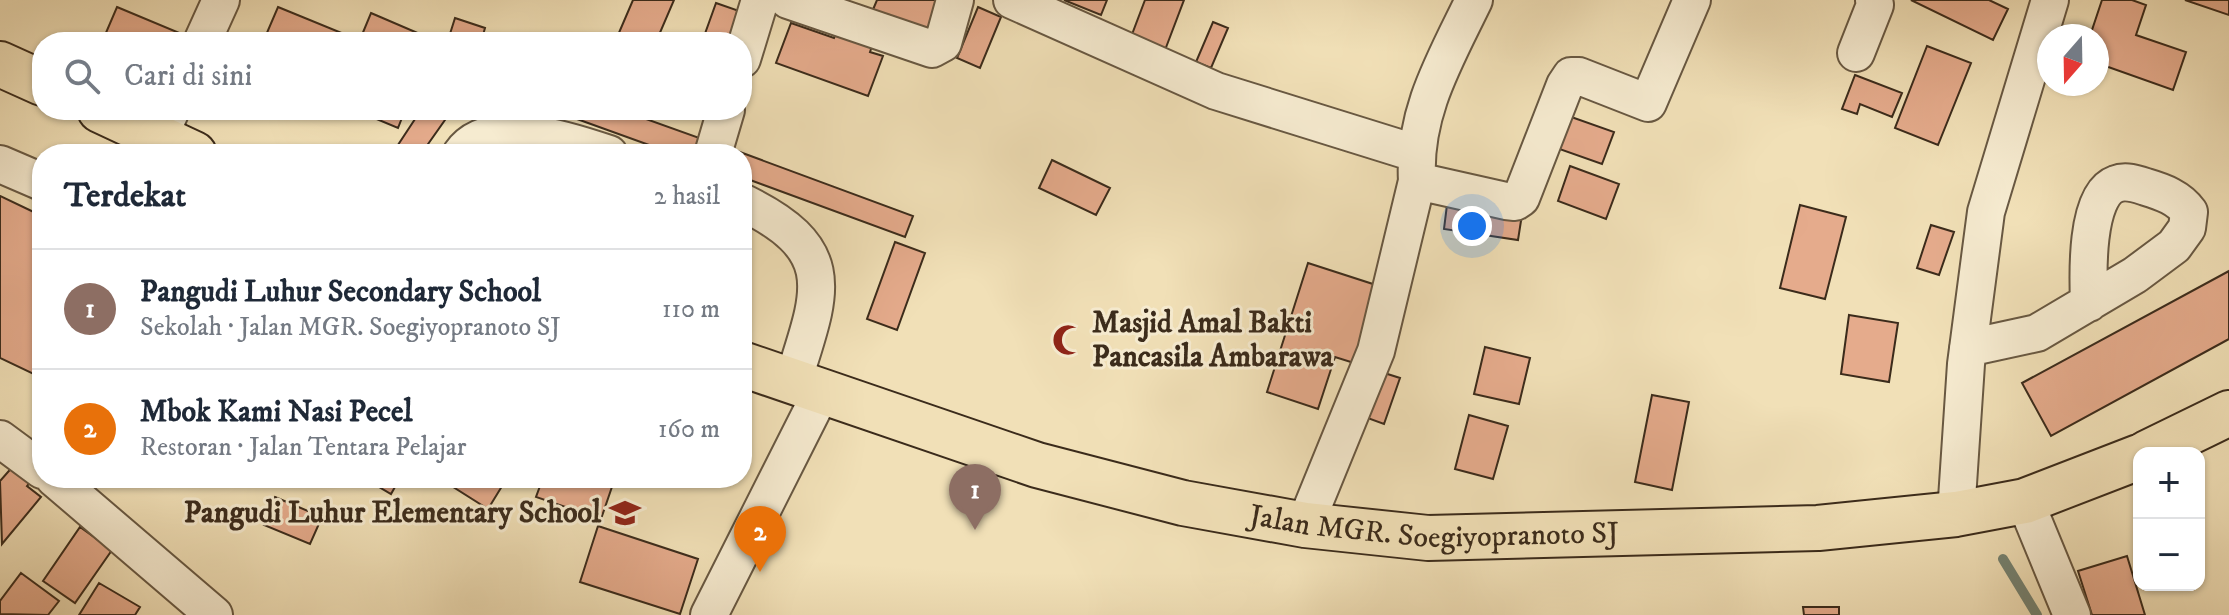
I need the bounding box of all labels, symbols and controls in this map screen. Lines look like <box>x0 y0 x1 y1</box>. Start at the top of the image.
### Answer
north arrow <box>2037 24 2109 96</box>
search box <box>32 32 752 120</box>
icon: search <box>60 54 104 98</box>
text: Cari di sini <box>124 58 252 95</box>
text: Terdekat <box>64 175 186 217</box>
text: 2 hasil <box>654 180 720 213</box>
your location <box>1452 206 1492 246</box>
text: Pangudi Luhur Secondary School <box>140 274 541 311</box>
text: 1 <box>85 293 95 326</box>
text: 110 m <box>662 293 720 326</box>
place label: Masjid Amal Bakti Pancasila Ambarawa <box>1092 305 1335 376</box>
text: Sekolah · Jalan MGR. Soegiyopranoto SJ <box>140 311 561 344</box>
mosque icon: Masjid Amal Bakti Pancasila Ambarawa <box>1051 323 1085 357</box>
text: Mbok Kami Nasi Pecel <box>140 394 412 431</box>
text: 2 <box>84 413 96 446</box>
text: 160 m <box>658 413 720 446</box>
text: Restoran · Jalan Tentara Pelajar <box>140 431 466 464</box>
map controls <box>2133 447 2205 591</box>
button: + <box>2133 447 2205 519</box>
pin: 1 <box>949 464 1001 530</box>
place label: Pangudi Luhur Elementary School <box>184 495 602 532</box>
school or university icon: Pangudi Luhur Elementary School <box>608 496 642 530</box>
street label: Jalan MGR. Soegiyopranoto SJ <box>1244 496 1620 556</box>
pin: 2 <box>734 506 786 572</box>
button: − <box>2133 519 2205 591</box>

